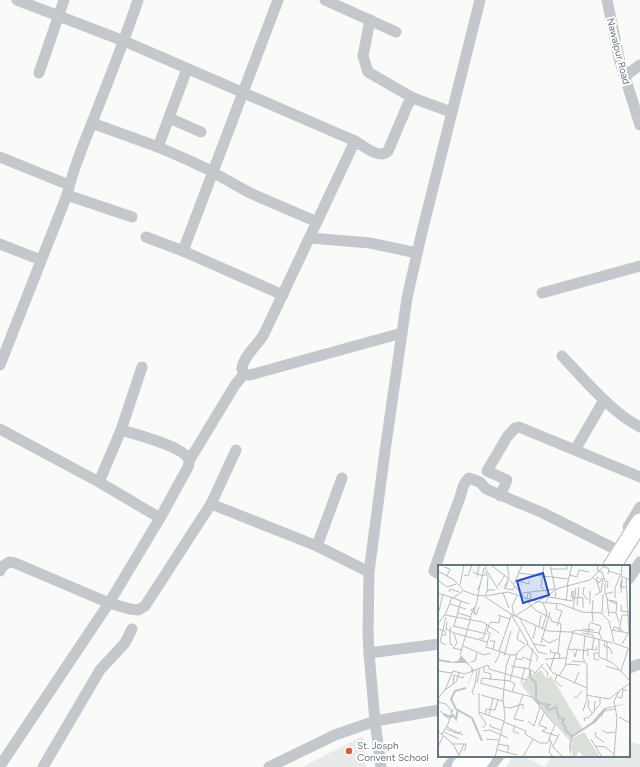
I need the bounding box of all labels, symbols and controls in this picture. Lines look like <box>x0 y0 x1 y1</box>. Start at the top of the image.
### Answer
street label: Nawalpur Road <box>604 16 633 86</box>
inset map <box>438 565 630 757</box>
place label: St. Josph Convent School <box>357 739 429 764</box>
marker: St. Josph Convent School <box>344 746 354 756</box>

